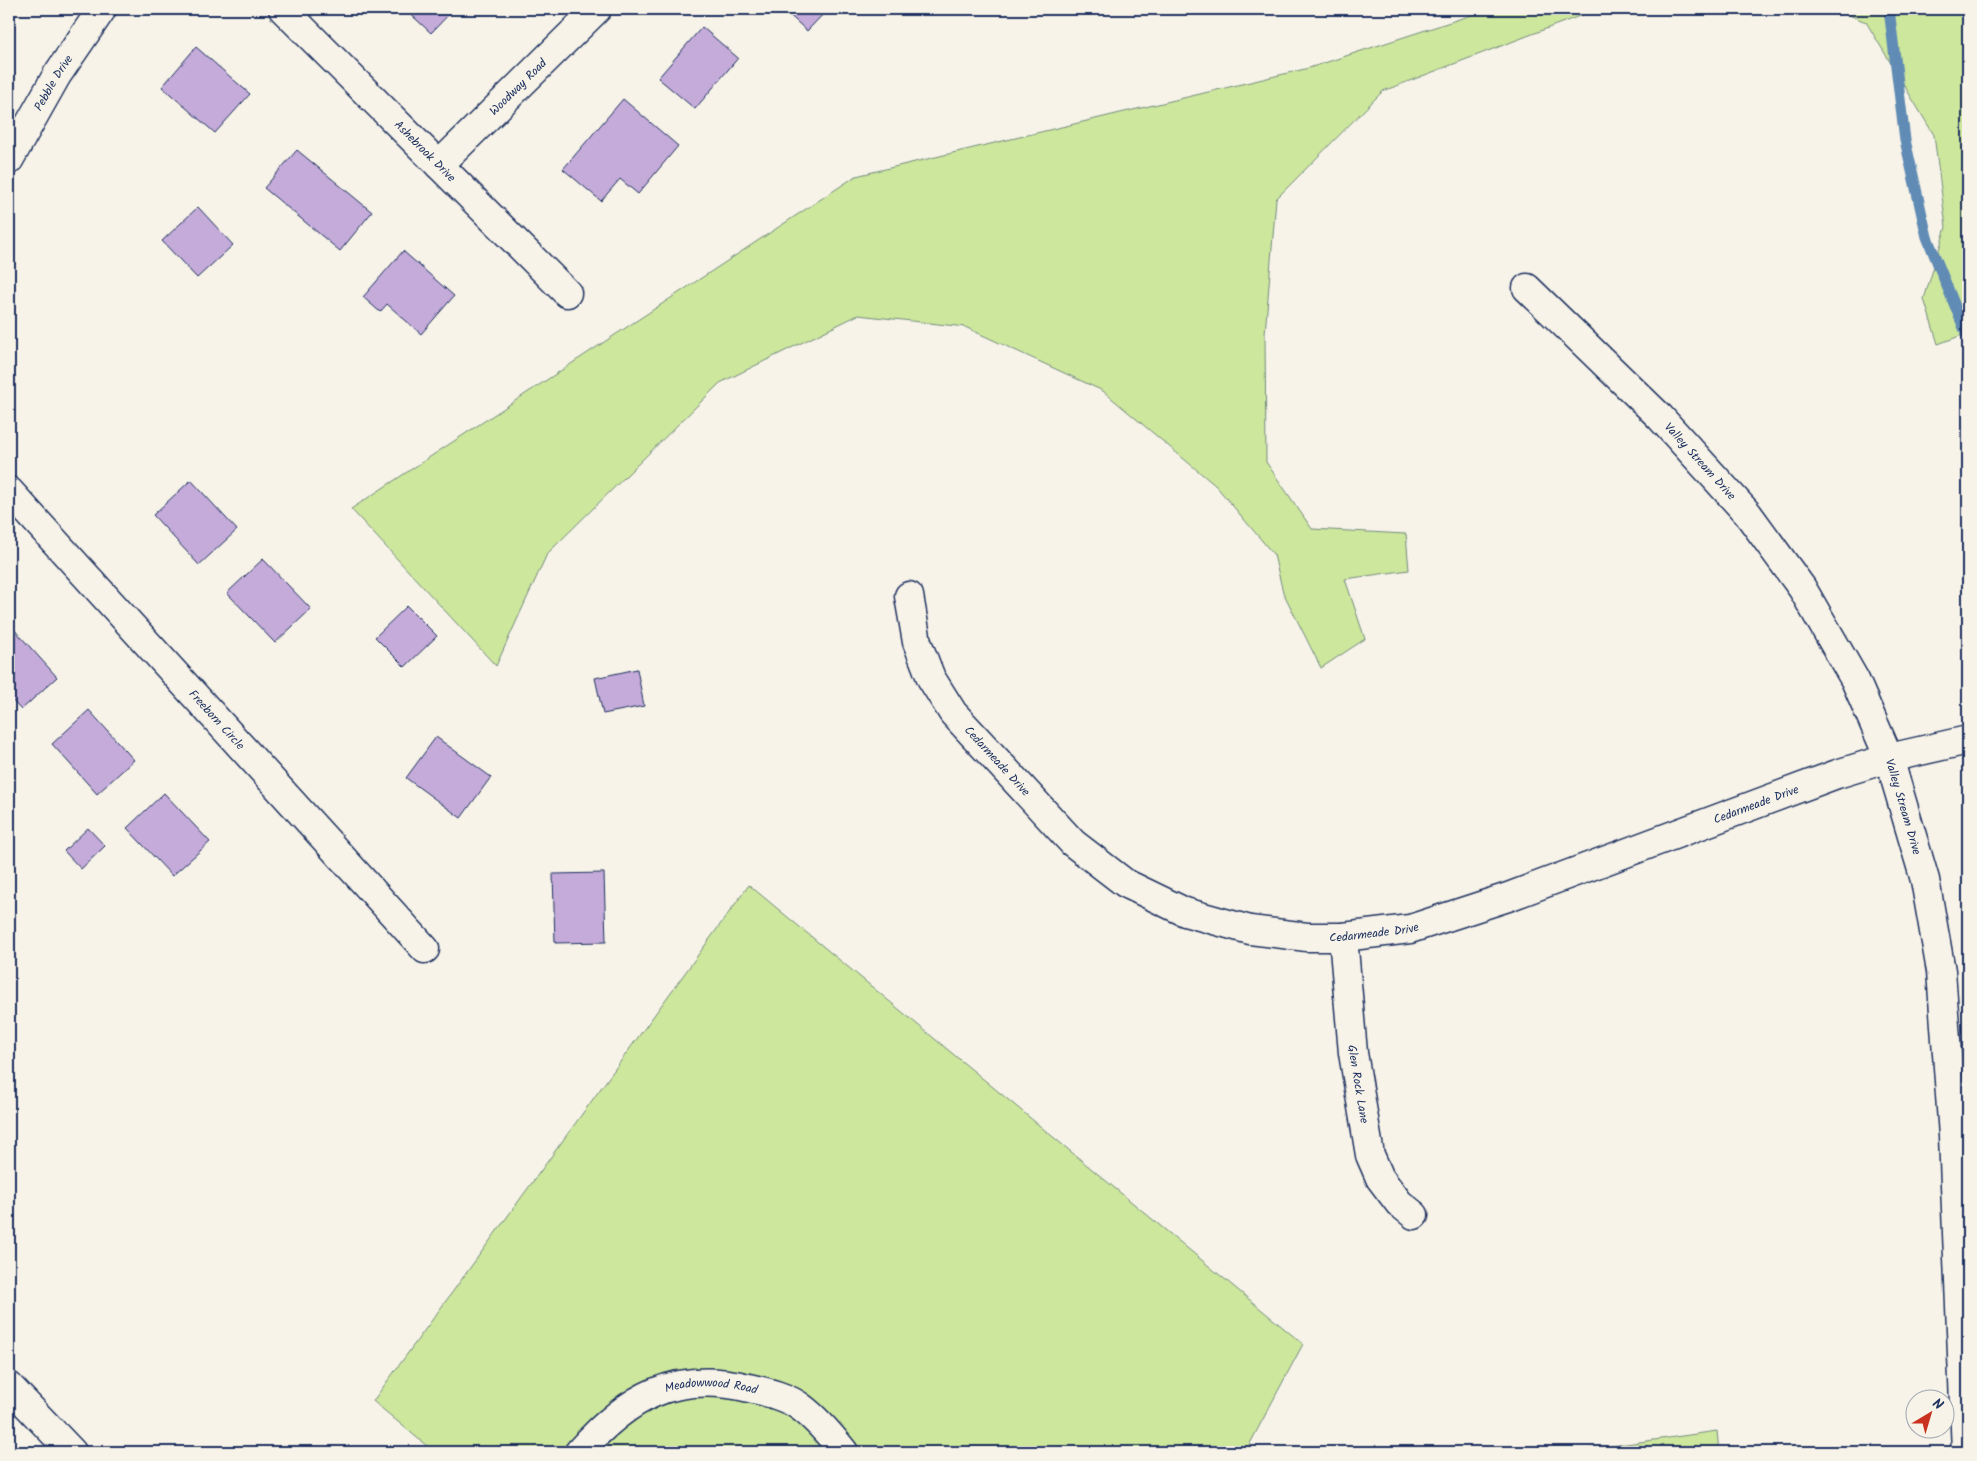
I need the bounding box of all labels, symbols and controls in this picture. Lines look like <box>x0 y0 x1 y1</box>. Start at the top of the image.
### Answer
street label: Pebble Drive <box>29 50 78 115</box>
street label: Woodway Road <box>485 53 552 120</box>
street label: Ashebrook Drive <box>390 116 461 187</box>
street label: Valley Stream Drive <box>1660 418 1741 505</box>
street label: Freeborn Circle <box>184 685 250 755</box>
street label: Cedarmeade Drive <box>960 721 1035 801</box>
street label: Valley Stream Drive <box>1880 756 1927 858</box>
street label: Cedarmeade Drive <box>1710 779 1802 829</box>
street label: Cedarmeade Drive <box>1329 917 1422 947</box>
street label: Glen Rock Lane <box>1343 1044 1374 1125</box>
street label: Meadowwood Road <box>662 1373 761 1399</box>
north arrow <box>1904 1388 1954 1438</box>
text: N <box>1927 1393 1948 1416</box>

